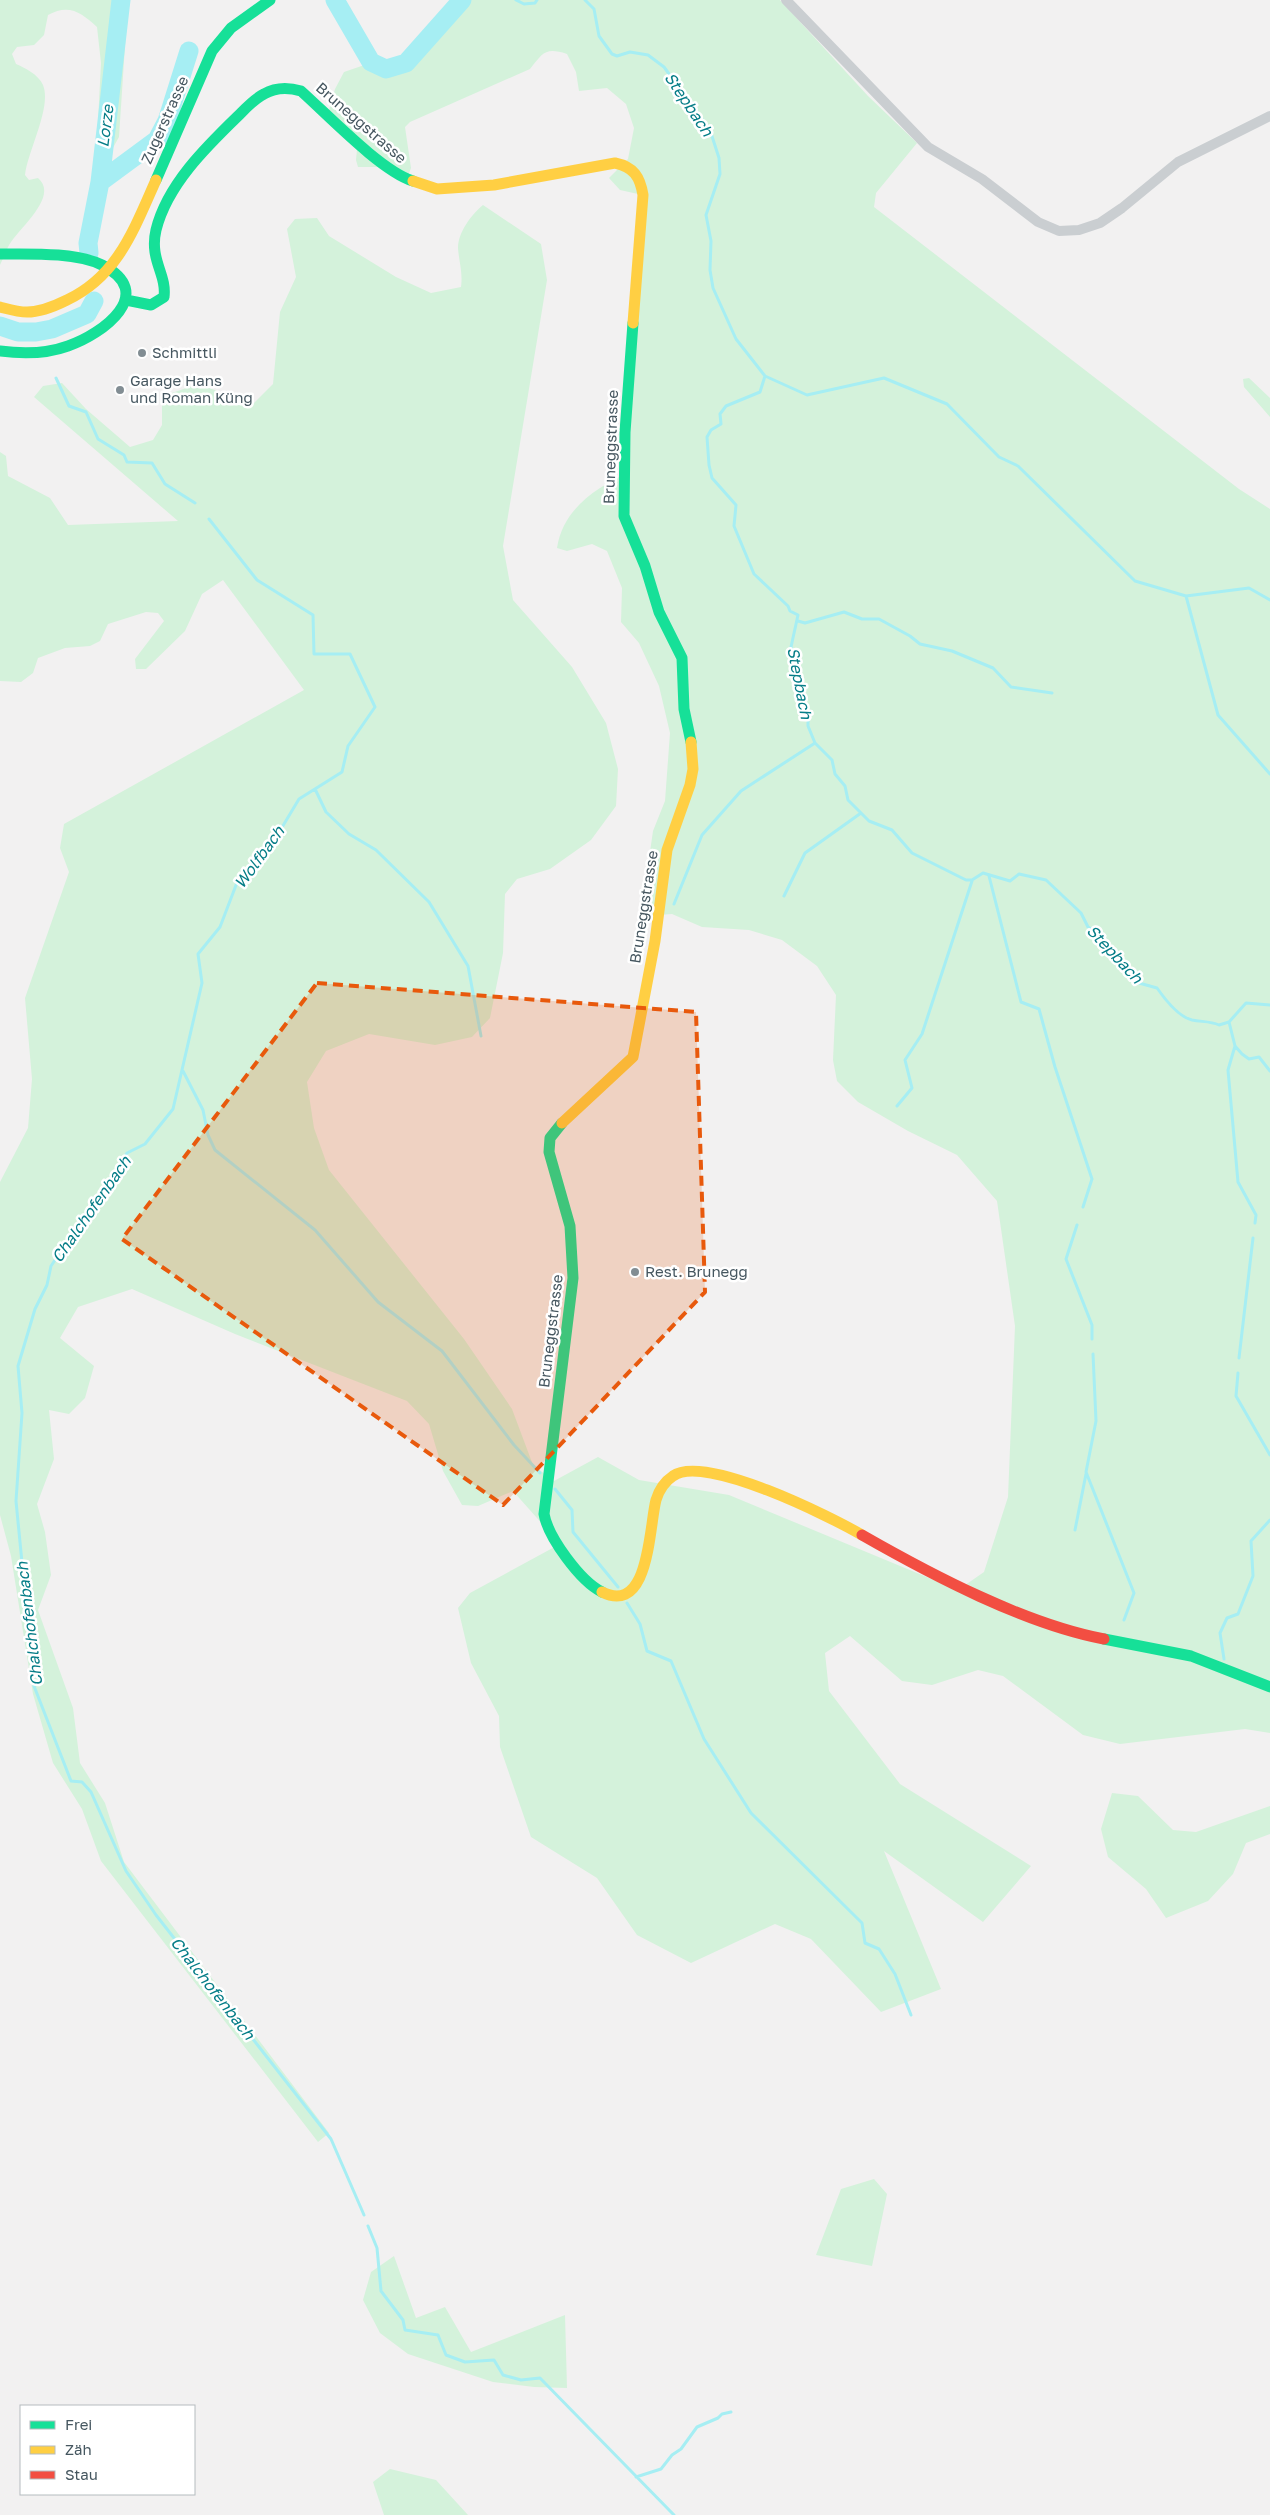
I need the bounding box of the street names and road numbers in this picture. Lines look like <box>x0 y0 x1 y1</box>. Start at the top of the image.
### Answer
street label: Zugerstrasse <box>137 73 192 166</box>
street label: Bruneggstrasse <box>313 78 411 167</box>
street label: Bruneggstrasse <box>599 389 621 504</box>
street label: Bruneggstrasse <box>625 849 661 965</box>
street label: Bruneggstrasse <box>534 1273 566 1389</box>

